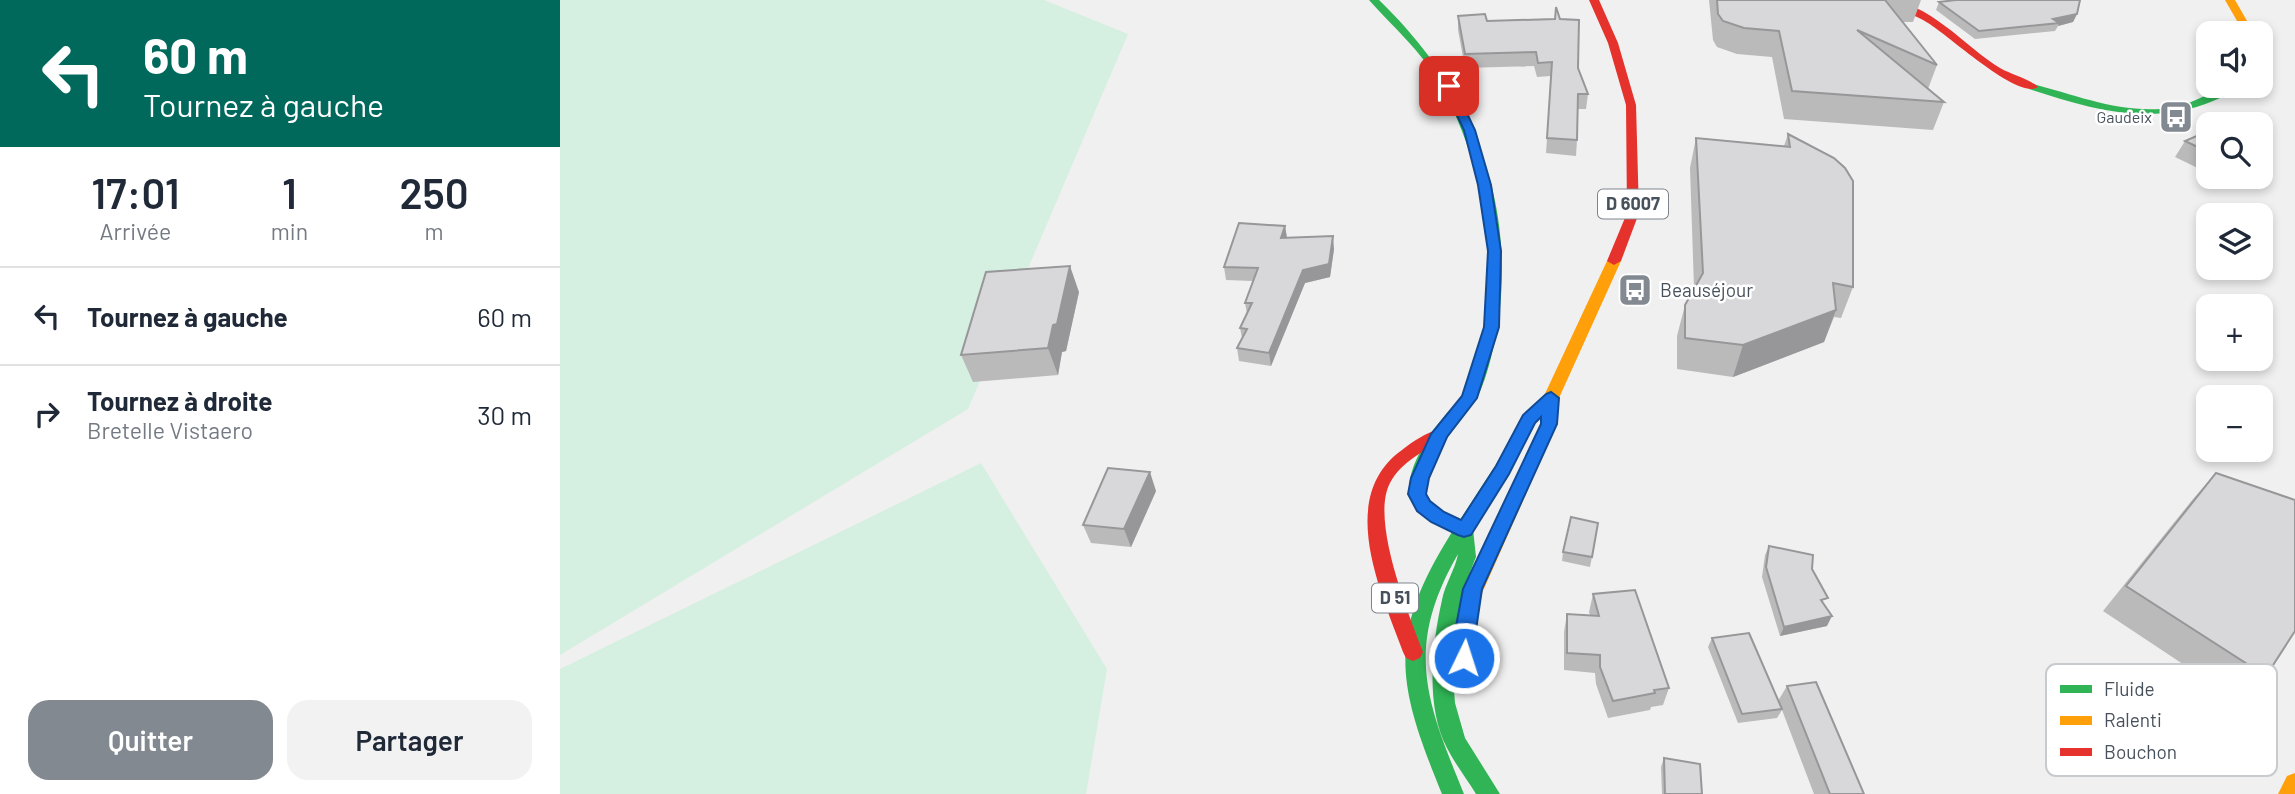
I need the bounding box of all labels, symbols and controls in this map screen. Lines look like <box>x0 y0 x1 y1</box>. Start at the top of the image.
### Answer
map controls <box>2196 21 2273 462</box>
button: sound <box>2196 21 2273 98</box>
text: 60 m <box>143 25 248 84</box>
icon: left <box>28 28 119 119</box>
pin <box>1419 56 1479 116</box>
icon: arrive <box>1430 67 1468 105</box>
text: Tournez à gauche <box>143 85 384 123</box>
bus stop icon: Gaudeix <box>2157 98 2195 136</box>
place label: Gaudeix <box>2097 107 2152 126</box>
button: search <box>2196 112 2273 189</box>
text: 17:01 <box>91 167 180 217</box>
text: 1 <box>282 167 297 217</box>
text: 250 <box>399 167 469 217</box>
road number: D 6007 <box>1598 190 1668 218</box>
button: layers <box>2196 203 2273 280</box>
text: Arrivée <box>100 217 171 245</box>
text: min <box>271 217 308 245</box>
text: m <box>425 217 444 245</box>
bus stop icon: Beauséjour <box>1616 271 1654 309</box>
place label: Beauséjour <box>1660 278 1753 301</box>
button: + <box>2196 294 2273 371</box>
icon: left <box>28 297 66 335</box>
text: Tournez à gauche <box>87 301 288 332</box>
text: 60 m <box>477 301 532 332</box>
text: Tournez à droite <box>87 385 272 416</box>
button: − <box>2196 385 2273 462</box>
icon: right <box>28 395 66 433</box>
text: 30 m <box>477 399 532 430</box>
text: Bretelle Vistaero <box>87 416 253 444</box>
road number: D 51 <box>1372 584 1418 612</box>
position arrow <box>1427 621 1501 695</box>
legend <box>2046 664 2277 776</box>
text: Fluide <box>2104 677 2155 700</box>
button: Quitter <box>28 700 273 780</box>
button: Partager <box>287 700 532 780</box>
text: Ralenti <box>2104 708 2162 731</box>
text: Bouchon <box>2104 740 2177 763</box>

